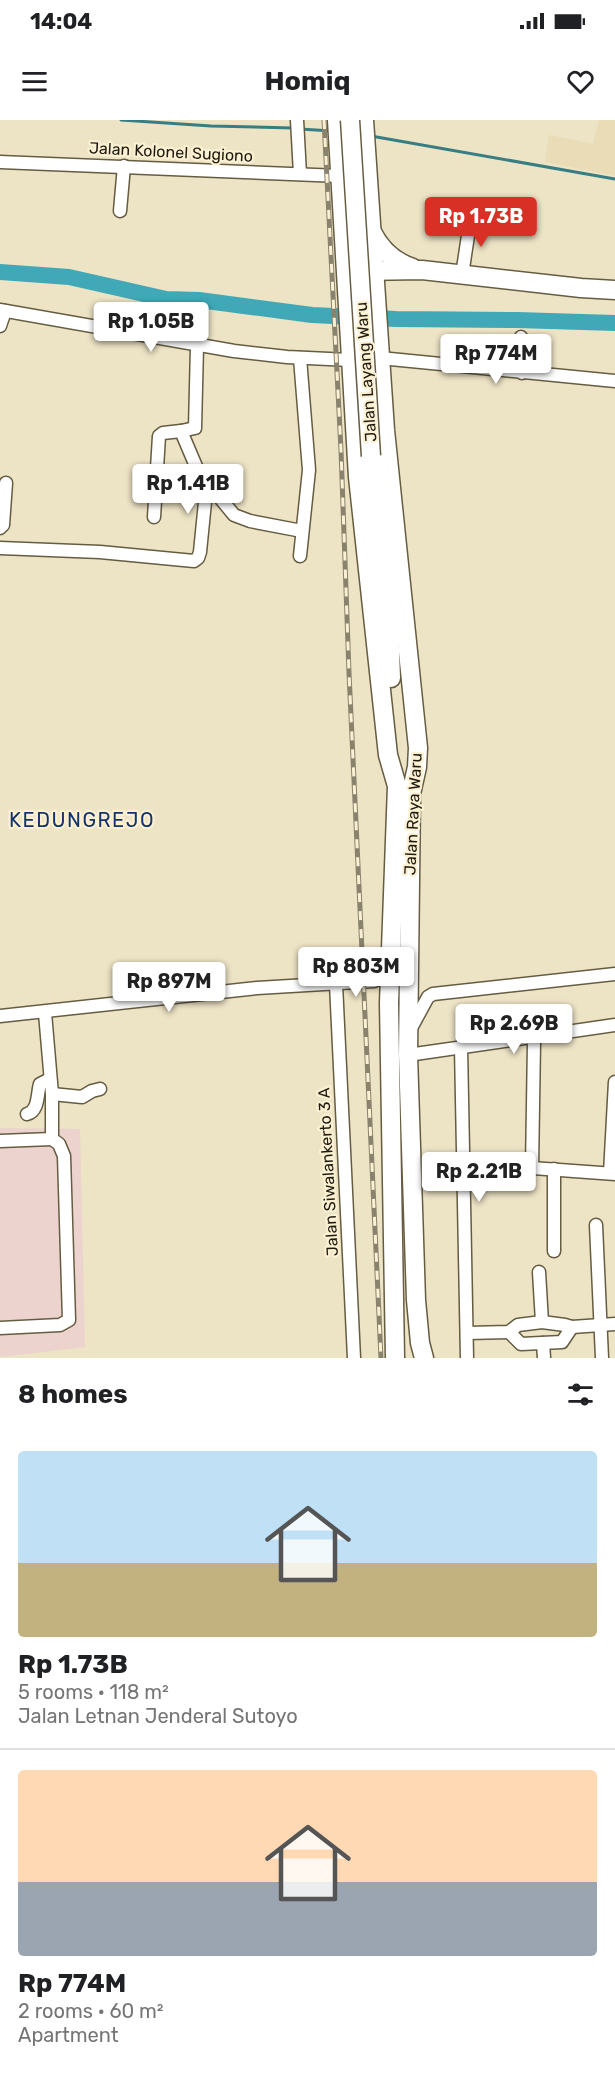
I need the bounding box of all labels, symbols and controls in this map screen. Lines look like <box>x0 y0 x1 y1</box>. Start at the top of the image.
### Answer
text: 14:04 <box>30 8 92 35</box>
icon: menu <box>18 65 51 98</box>
text: Homiq <box>264 65 351 97</box>
icon: heart <box>564 65 597 98</box>
street label: Jalan Kolonel Sugiono <box>89 138 253 166</box>
pin: Rp 1.73B <box>419 197 543 248</box>
text: Rp 1.73B <box>439 204 523 228</box>
street label: Jalan Layang Waru <box>352 301 380 443</box>
pin: Rp 1.05B <box>89 302 213 353</box>
text: Rp 1.05B <box>108 309 194 333</box>
pin: Rp 774M <box>441 334 551 385</box>
text: Rp 774M <box>454 341 538 365</box>
pin: Rp 1.41B <box>126 464 250 515</box>
text: Rp 1.41B <box>146 471 230 495</box>
street label: Jalan Raya Waru <box>400 752 426 876</box>
district label: KEDUNGREJO <box>9 808 155 832</box>
pin: Rp 803M <box>301 947 411 998</box>
text: Rp 803M <box>312 954 400 978</box>
pin: Rp 897M <box>114 962 224 1013</box>
text: Rp 897M <box>126 969 212 993</box>
pin: Rp 2.69B <box>452 1004 576 1055</box>
text: Rp 2.69B <box>469 1011 559 1035</box>
street label: Jalan Siwalankerto 3 A <box>314 1087 342 1257</box>
pin: Rp 2.21B <box>417 1152 541 1203</box>
text: Rp 2.21B <box>436 1159 522 1183</box>
icon: filters <box>564 1378 597 1411</box>
text: 8 homes <box>18 1379 128 1410</box>
icon: home <box>254 1490 362 1598</box>
text: Rp 1.73B <box>18 1649 128 1680</box>
text: 5 rooms · 118 m² <box>18 1680 169 1704</box>
text: Jalan Letnan Jenderal Sutoyo <box>18 1704 298 1728</box>
icon: home <box>254 1809 362 1917</box>
text: Rp 774M <box>18 1968 126 1999</box>
text: 2 rooms · 60 m² <box>18 1999 164 2023</box>
text: Apartment <box>18 2023 119 2047</box>

